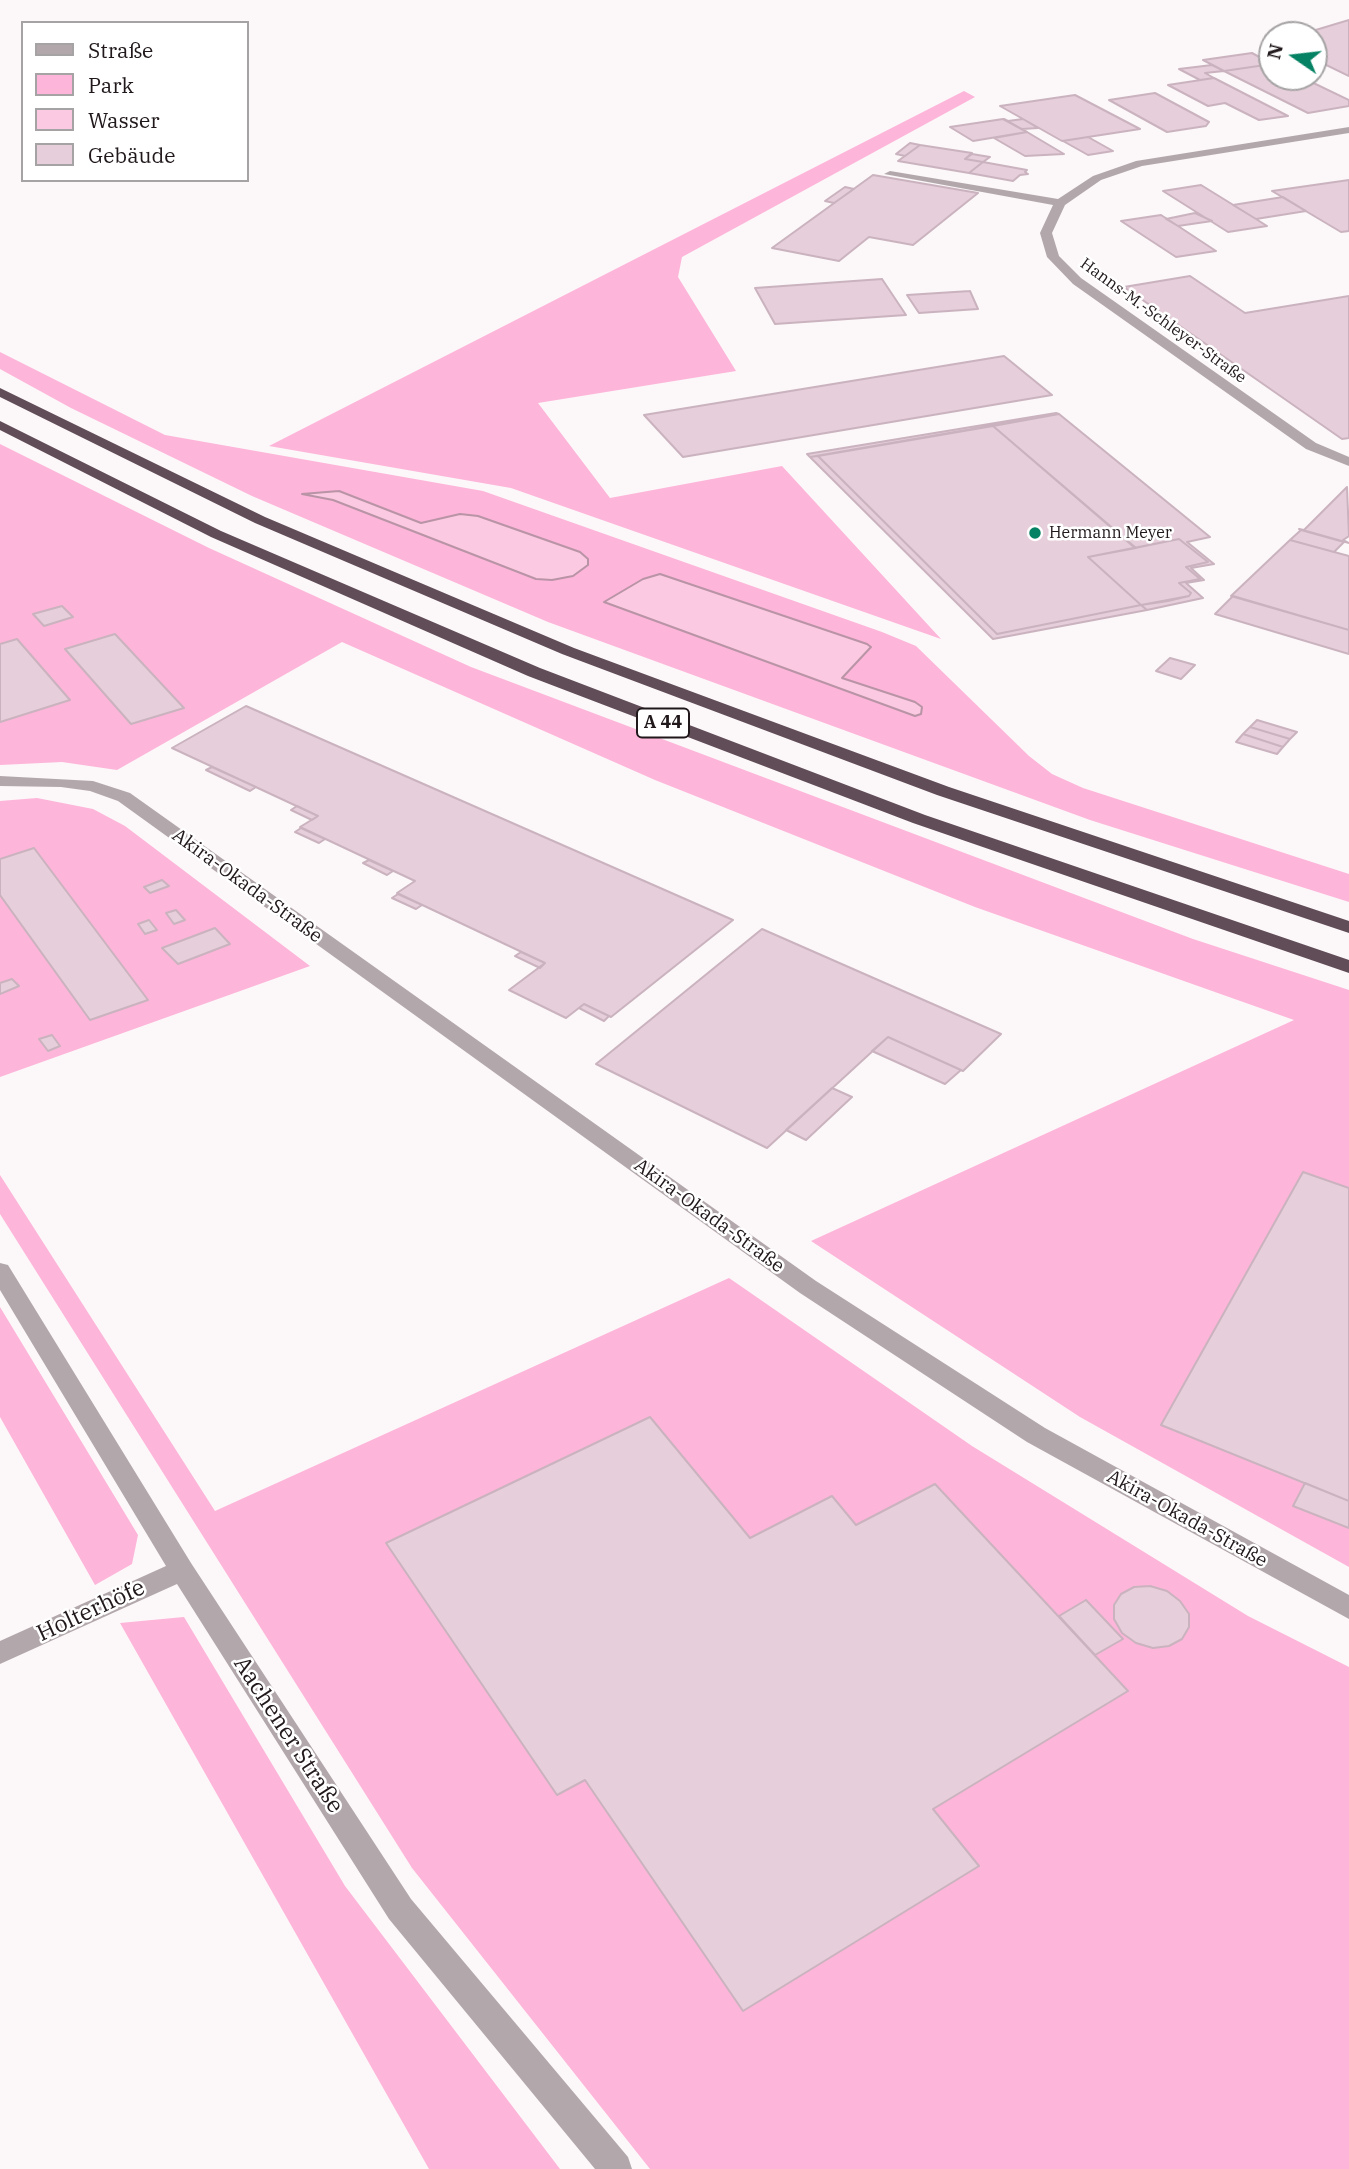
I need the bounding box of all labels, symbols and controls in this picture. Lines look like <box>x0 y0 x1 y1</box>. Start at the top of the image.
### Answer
legend <box>21 21 248 182</box>
north arrow <box>1258 21 1328 91</box>
text: Straße <box>88 36 153 64</box>
text: N <box>1261 41 1288 62</box>
text: Park <box>88 71 134 99</box>
text: Wasser <box>88 106 159 134</box>
text: Gebäude <box>88 141 176 169</box>
street label: Hanns-M.-Schleyer-Straße <box>1076 254 1250 388</box>
place label: Hermann Meyer <box>1049 523 1172 543</box>
marker: Hermann Meyer <box>1027 525 1043 541</box>
road number: A 44 <box>637 708 689 738</box>
street label: Akira-Okada-Straße <box>168 824 326 948</box>
street label: Akira-Okada-Straße <box>630 1154 788 1278</box>
street label: Akira-Okada-Straße <box>1103 1465 1271 1573</box>
street label: Holterhöfe <box>33 1574 149 1648</box>
street label: Aachener Straße <box>227 1652 349 1818</box>

